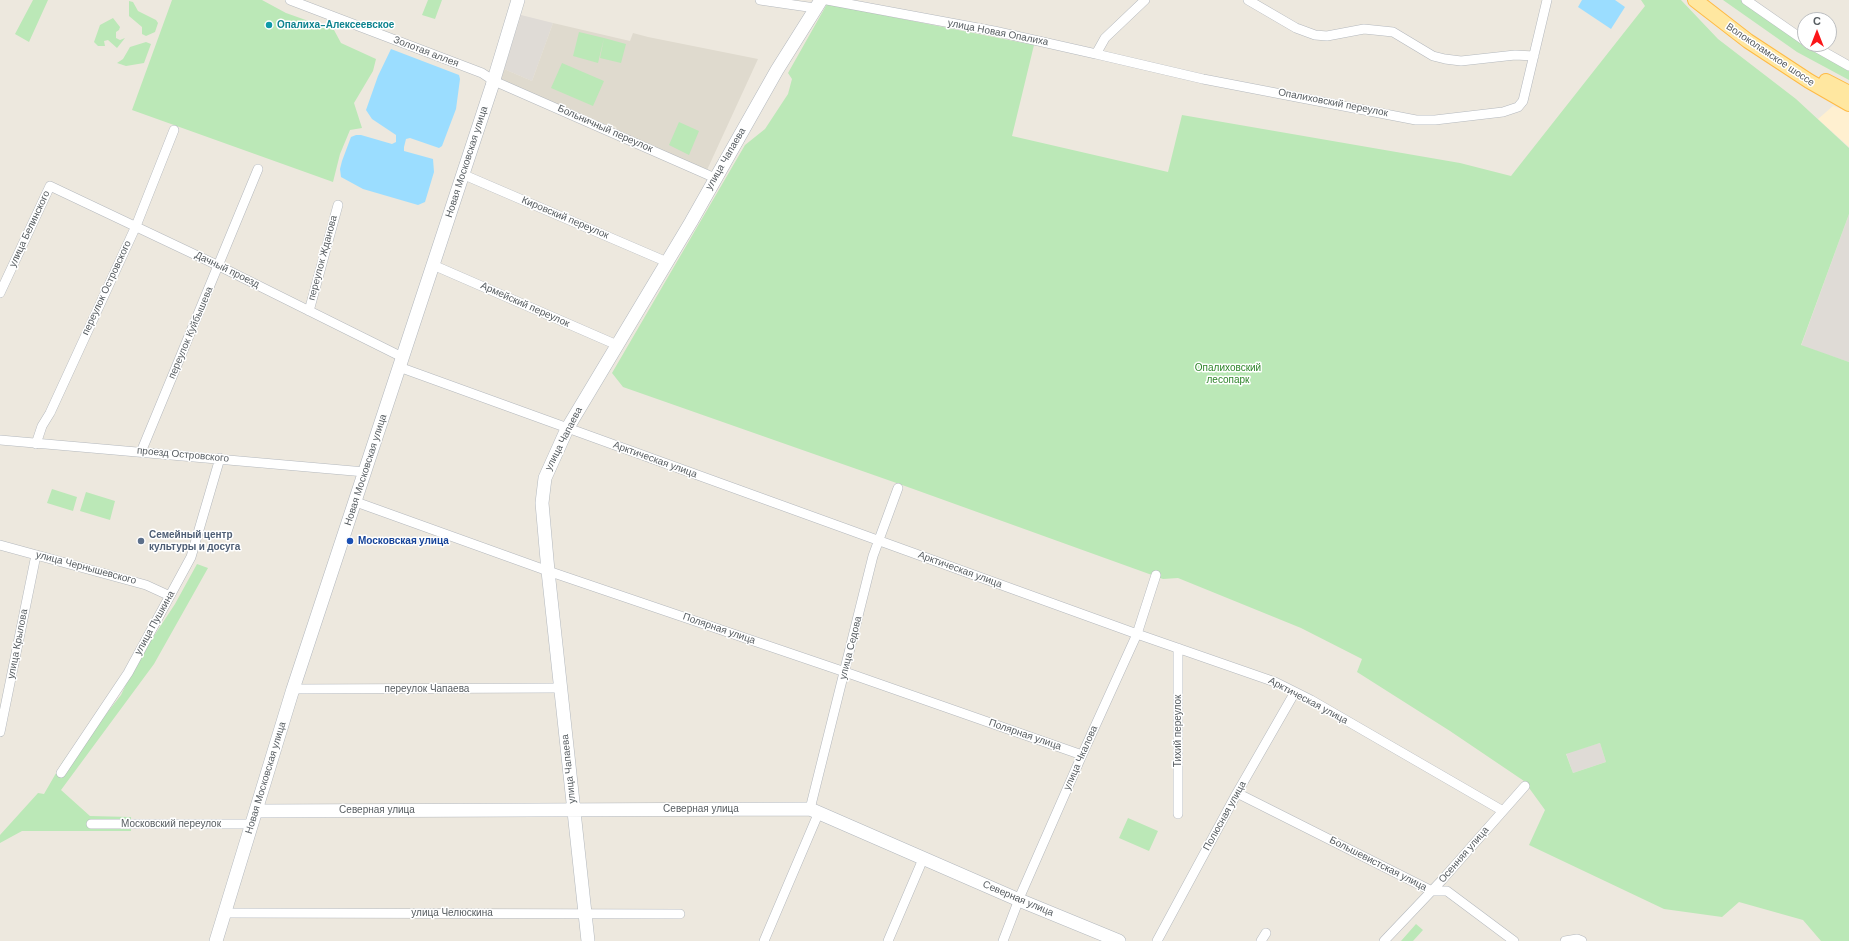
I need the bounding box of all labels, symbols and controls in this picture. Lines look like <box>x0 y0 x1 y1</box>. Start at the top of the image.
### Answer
north arrow <box>1797 12 1837 52</box>
text: С <box>1813 14 1821 28</box>
street label: улица Новая Опалиха <box>947 17 1049 49</box>
place label: Опалиха-Алексеевское <box>277 19 394 31</box>
marker: Опалиха-Алексеевское <box>264 20 274 30</box>
street label: Волоколамское шоссе <box>1724 21 1816 89</box>
street label: Золотая аллея <box>392 34 460 70</box>
street label: Опалиховский переулок <box>1277 86 1389 120</box>
street label: Больничный переулок <box>556 103 654 155</box>
street label: Новая Московская улица <box>443 105 491 219</box>
street label: улица Чапаева <box>703 126 749 192</box>
street label: улица Белинского <box>7 189 53 269</box>
street label: Кировский переулок <box>520 194 610 242</box>
street label: переулок Жданова <box>306 214 340 302</box>
street label: переулок Островского <box>80 239 134 337</box>
street label: Дачный проезд <box>193 249 261 291</box>
street label: Армейский переулок <box>479 280 571 330</box>
street label: переулок Куйбышева <box>166 285 216 381</box>
park label: Опалиховский лесопарк <box>1195 362 1261 386</box>
street label: улица Чапаева <box>543 405 585 473</box>
street label: Новая Московская улица <box>342 413 390 527</box>
street label: Арктическая улица <box>611 439 699 481</box>
street label: проезд Островского <box>136 445 230 465</box>
place label: Семейный центр культуры и досуга <box>149 529 240 552</box>
place label: Московская улица <box>358 535 449 547</box>
marker: Семейный центр культуры и досуга <box>136 536 146 546</box>
marker: Московская улица <box>345 536 355 546</box>
street label: улица Чернышевского <box>34 549 138 587</box>
street label: Арктическая улица <box>916 549 1004 591</box>
street label: улица Пушкина <box>132 589 178 657</box>
street label: улица Крылова <box>5 608 31 680</box>
street label: Полярная улица <box>681 611 757 647</box>
street label: улица Седова <box>837 615 865 681</box>
street label: Арктическая улица <box>1266 675 1350 727</box>
street label: переулок Чапаева <box>385 683 469 695</box>
street label: Тихий переулок <box>1172 695 1184 767</box>
street label: Полярная улица <box>987 717 1063 753</box>
street label: Новая Московская улица <box>243 720 289 836</box>
street label: улица Чкалова <box>1061 724 1101 792</box>
street label: улица Чапаева <box>559 734 579 804</box>
street label: Полюсная улица <box>1201 779 1249 853</box>
street label: Северная улица <box>663 803 739 815</box>
street label: Северная улица <box>339 804 415 816</box>
street label: Московский переулок <box>121 818 221 830</box>
street label: Осенняя улица <box>1436 825 1492 885</box>
street label: Большевистская улица <box>1327 834 1429 894</box>
street label: Северная улица <box>981 879 1055 919</box>
street label: улица Челюскина <box>411 907 493 919</box>

